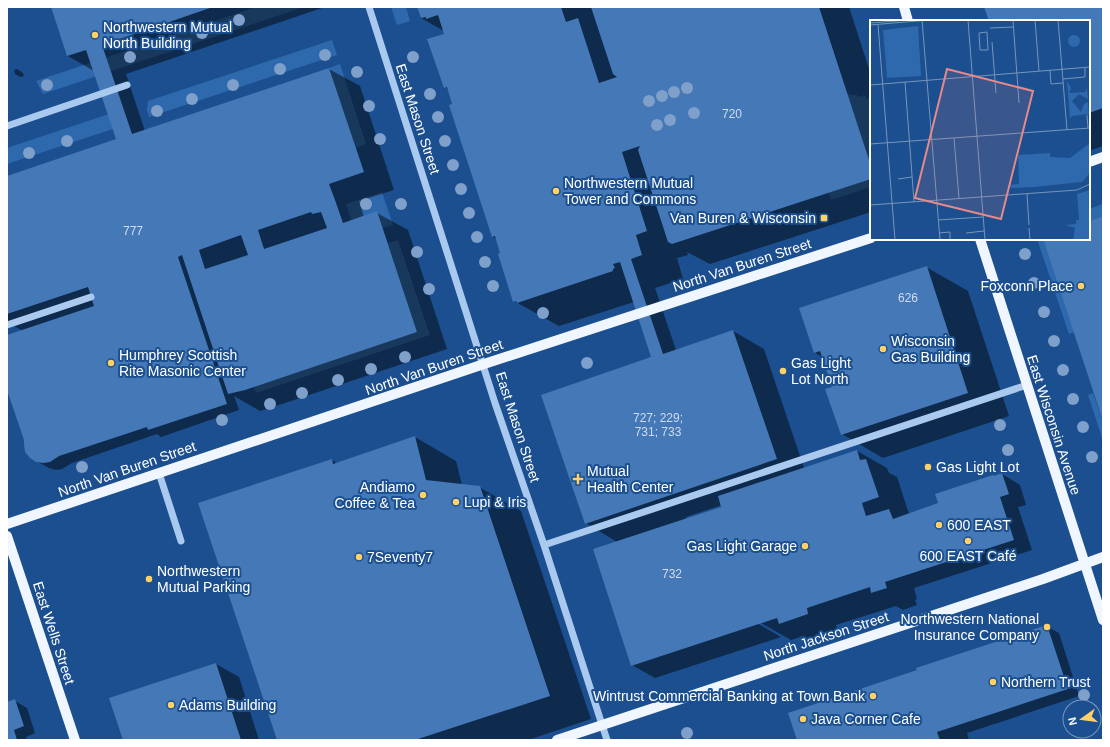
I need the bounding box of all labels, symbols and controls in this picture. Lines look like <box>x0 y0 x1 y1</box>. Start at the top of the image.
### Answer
place label: Northwestern Mutual North Building <box>103 19 232 51</box>
inset map <box>870 20 1090 240</box>
marker: Northwestern Mutual North Building <box>90 30 100 40</box>
street label: East Mason Street <box>393 62 443 176</box>
house number: 720 <box>722 107 742 121</box>
place label: Northwestern Mutual Tower and Commons <box>564 175 696 207</box>
marker: Northwestern Mutual Tower and Commons <box>551 186 561 196</box>
place label: Van Buren & Wisconsin <box>670 210 816 226</box>
marker: Van Buren & Wisconsin <box>819 213 829 223</box>
house number: 777 <box>123 224 143 238</box>
street label: North Van Buren Street <box>671 235 813 295</box>
place label: Foxconn Place <box>980 278 1073 294</box>
marker: Foxconn Place <box>1076 281 1086 291</box>
house number: 626 <box>898 291 918 305</box>
place label: Wisconsin Gas Building <box>891 333 970 365</box>
street label: North Van Buren Street <box>363 336 505 398</box>
marker: Wisconsin Gas Building <box>878 344 888 354</box>
place label: Humphrey Scottish Rite Masonic Center <box>119 347 246 379</box>
street label: East Wisconsin Avenue <box>1024 353 1084 497</box>
place label: Gas Light Lot North <box>791 355 851 387</box>
marker: Humphrey Scottish Rite Masonic Center <box>106 358 116 368</box>
marker: Gas Light Lot North <box>778 366 788 376</box>
street label: East Mason Street <box>493 370 543 484</box>
house number: 727; 229; 731; 733 <box>633 411 683 439</box>
street label: North Van Buren Street <box>56 438 198 500</box>
place label: Gas Light Lot <box>936 459 1019 475</box>
marker: Gas Light Lot <box>923 462 933 472</box>
place label: Mutual Health Center <box>587 463 674 495</box>
marker: Mutual Health Center <box>572 473 584 485</box>
place label: Andiamo Coffee & Tea <box>335 479 415 511</box>
marker: Andiamo Coffee & Tea <box>418 490 428 500</box>
place label: Lupi & Iris <box>464 494 526 510</box>
marker: Lupi & Iris <box>451 497 461 507</box>
place label: 600 EAST <box>947 517 1011 533</box>
marker: 600 EAST <box>934 520 944 530</box>
marker: 600 EAST Café <box>963 536 973 546</box>
place label: Gas Light Garage <box>686 538 797 554</box>
marker: Gas Light Garage <box>800 541 810 551</box>
place label: 600 EAST Café <box>919 548 1017 564</box>
place label: 7Seventy7 <box>367 549 433 565</box>
marker: 7Seventy7 <box>354 552 364 562</box>
place label: Northwestern Mutual Parking <box>157 563 250 595</box>
house number: 732 <box>662 567 682 581</box>
marker: Northwestern Mutual Parking <box>144 574 154 584</box>
street label: East Wells Street <box>30 580 78 687</box>
street label: North Jackson Street <box>761 608 891 664</box>
place label: Northwestern National Insurance Company <box>900 611 1039 643</box>
marker: Northwestern National Insurance Company <box>1042 622 1052 632</box>
place label: Northern Trust <box>1001 674 1091 690</box>
marker: Northern Trust <box>988 677 998 687</box>
place label: Wintrust Commercial Banking at Town Bank <box>593 688 866 704</box>
marker: Wintrust Commercial Banking at Town Bank <box>868 691 878 701</box>
place label: Adams Building <box>179 697 276 713</box>
north arrow <box>1062 699 1102 739</box>
marker: Adams Building <box>166 700 176 710</box>
place label: Java Corner Cafe <box>811 711 921 727</box>
marker: Java Corner Cafe <box>798 714 808 724</box>
text: N <box>1066 716 1079 727</box>

